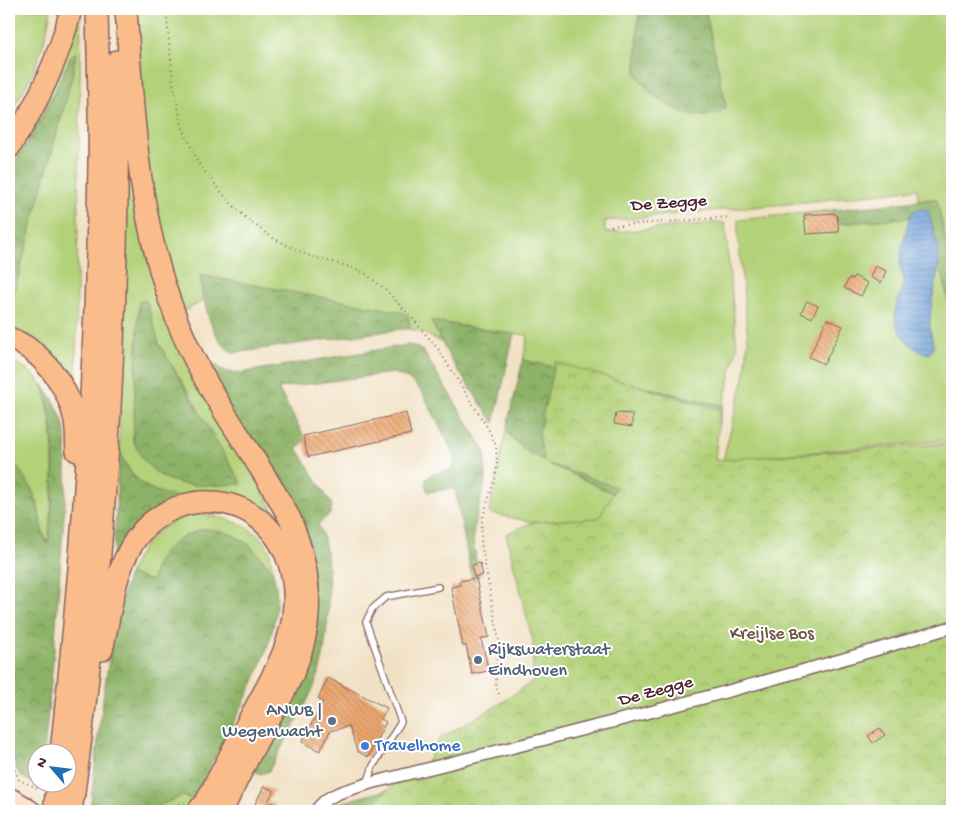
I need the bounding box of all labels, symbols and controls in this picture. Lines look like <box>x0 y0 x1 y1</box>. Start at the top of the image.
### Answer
street label: De Zegge <box>629 191 708 217</box>
park label: Kreijlse Bos <box>730 624 815 645</box>
place label: Rijkswaterstaat Eindhoven <box>488 640 611 682</box>
marker: Rijkswaterstaat Eindhoven <box>472 654 484 666</box>
street label: De Zegge <box>616 672 696 712</box>
place label: ANWB | Wegenwacht <box>222 701 324 743</box>
marker: ANWB | Wegenwacht <box>326 715 338 727</box>
place label: Travelhome <box>374 736 461 757</box>
marker: Travelhome <box>359 740 371 752</box>
north arrow <box>28 742 78 792</box>
text: N <box>33 755 52 771</box>

